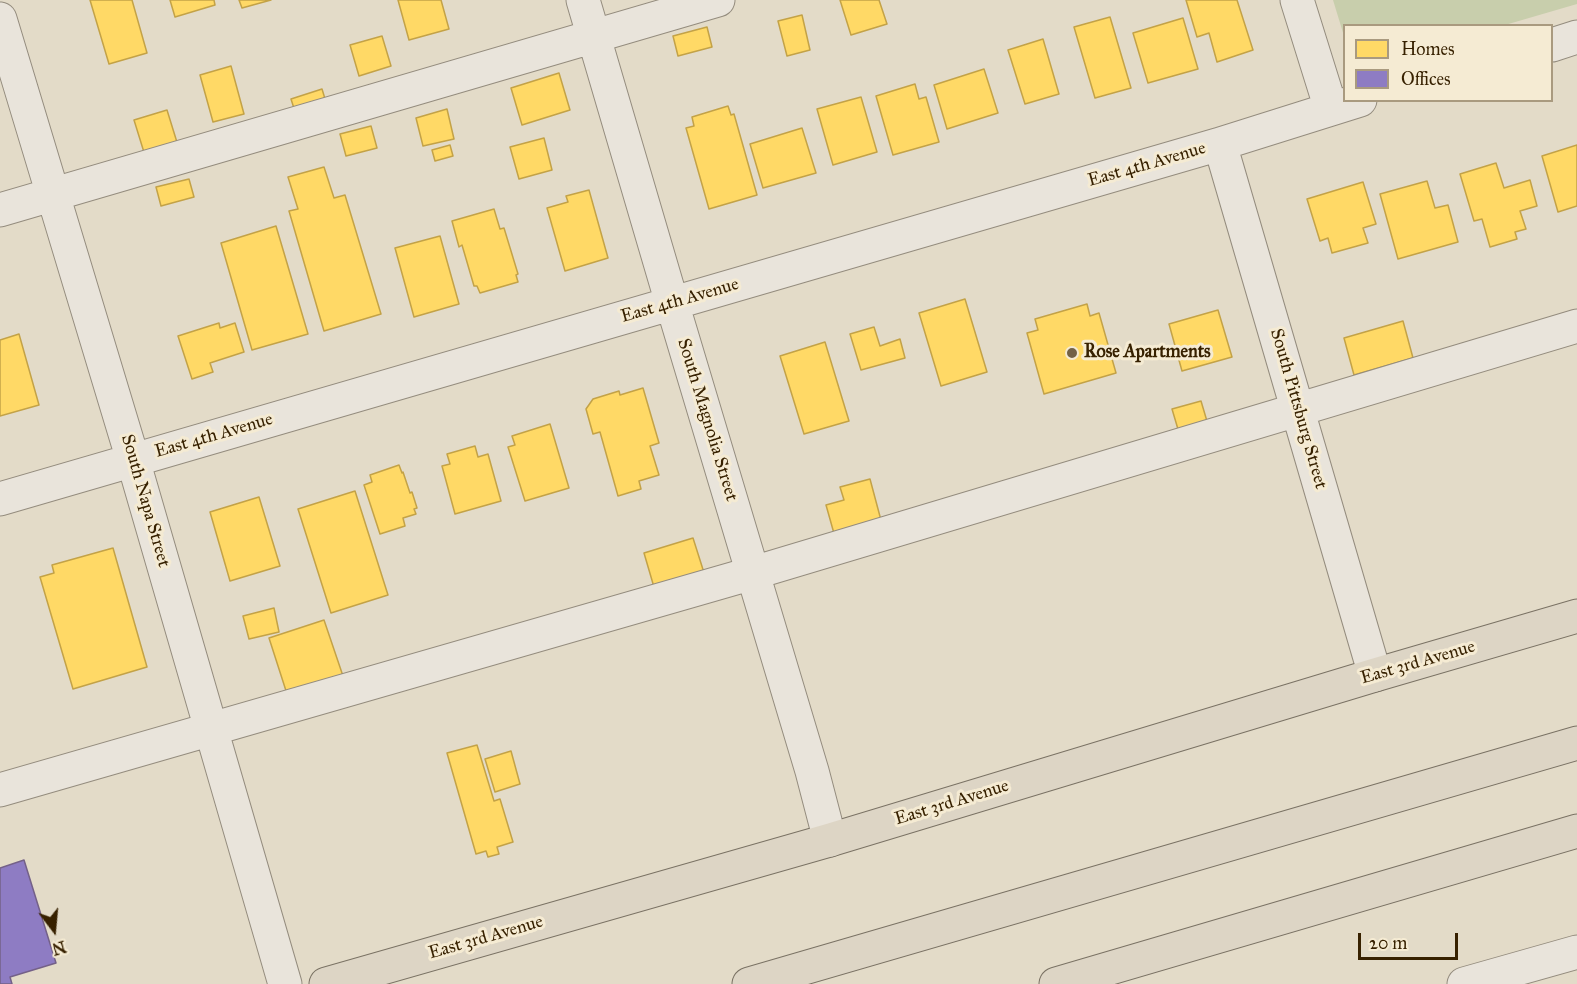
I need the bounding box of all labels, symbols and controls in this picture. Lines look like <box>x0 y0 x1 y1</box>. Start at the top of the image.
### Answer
legend <box>1343 24 1553 102</box>
text: Homes <box>1401 38 1455 60</box>
text: Offices <box>1401 68 1451 90</box>
street label: East 4th Avenue <box>1086 138 1208 192</box>
street label: East 4th Avenue <box>619 274 741 328</box>
street label: South Pittsburg Street <box>1265 326 1331 492</box>
street label: South Magnolia Street <box>672 336 742 504</box>
place label: Rose Apartments <box>1084 342 1211 364</box>
marker: Rose Apartments <box>1065 346 1079 360</box>
street label: East 4th Avenue <box>153 409 275 463</box>
street label: South Napa Street <box>116 432 174 570</box>
street label: East 3rd Avenue <box>1358 636 1478 690</box>
street label: East 3rd Avenue <box>892 775 1012 831</box>
north arrow <box>24 900 84 960</box>
street label: East 3rd Avenue <box>426 911 546 965</box>
scale bar <box>1361 921 1462 959</box>
text: 20 m <box>1369 932 1407 954</box>
text: N <box>50 937 68 959</box>

